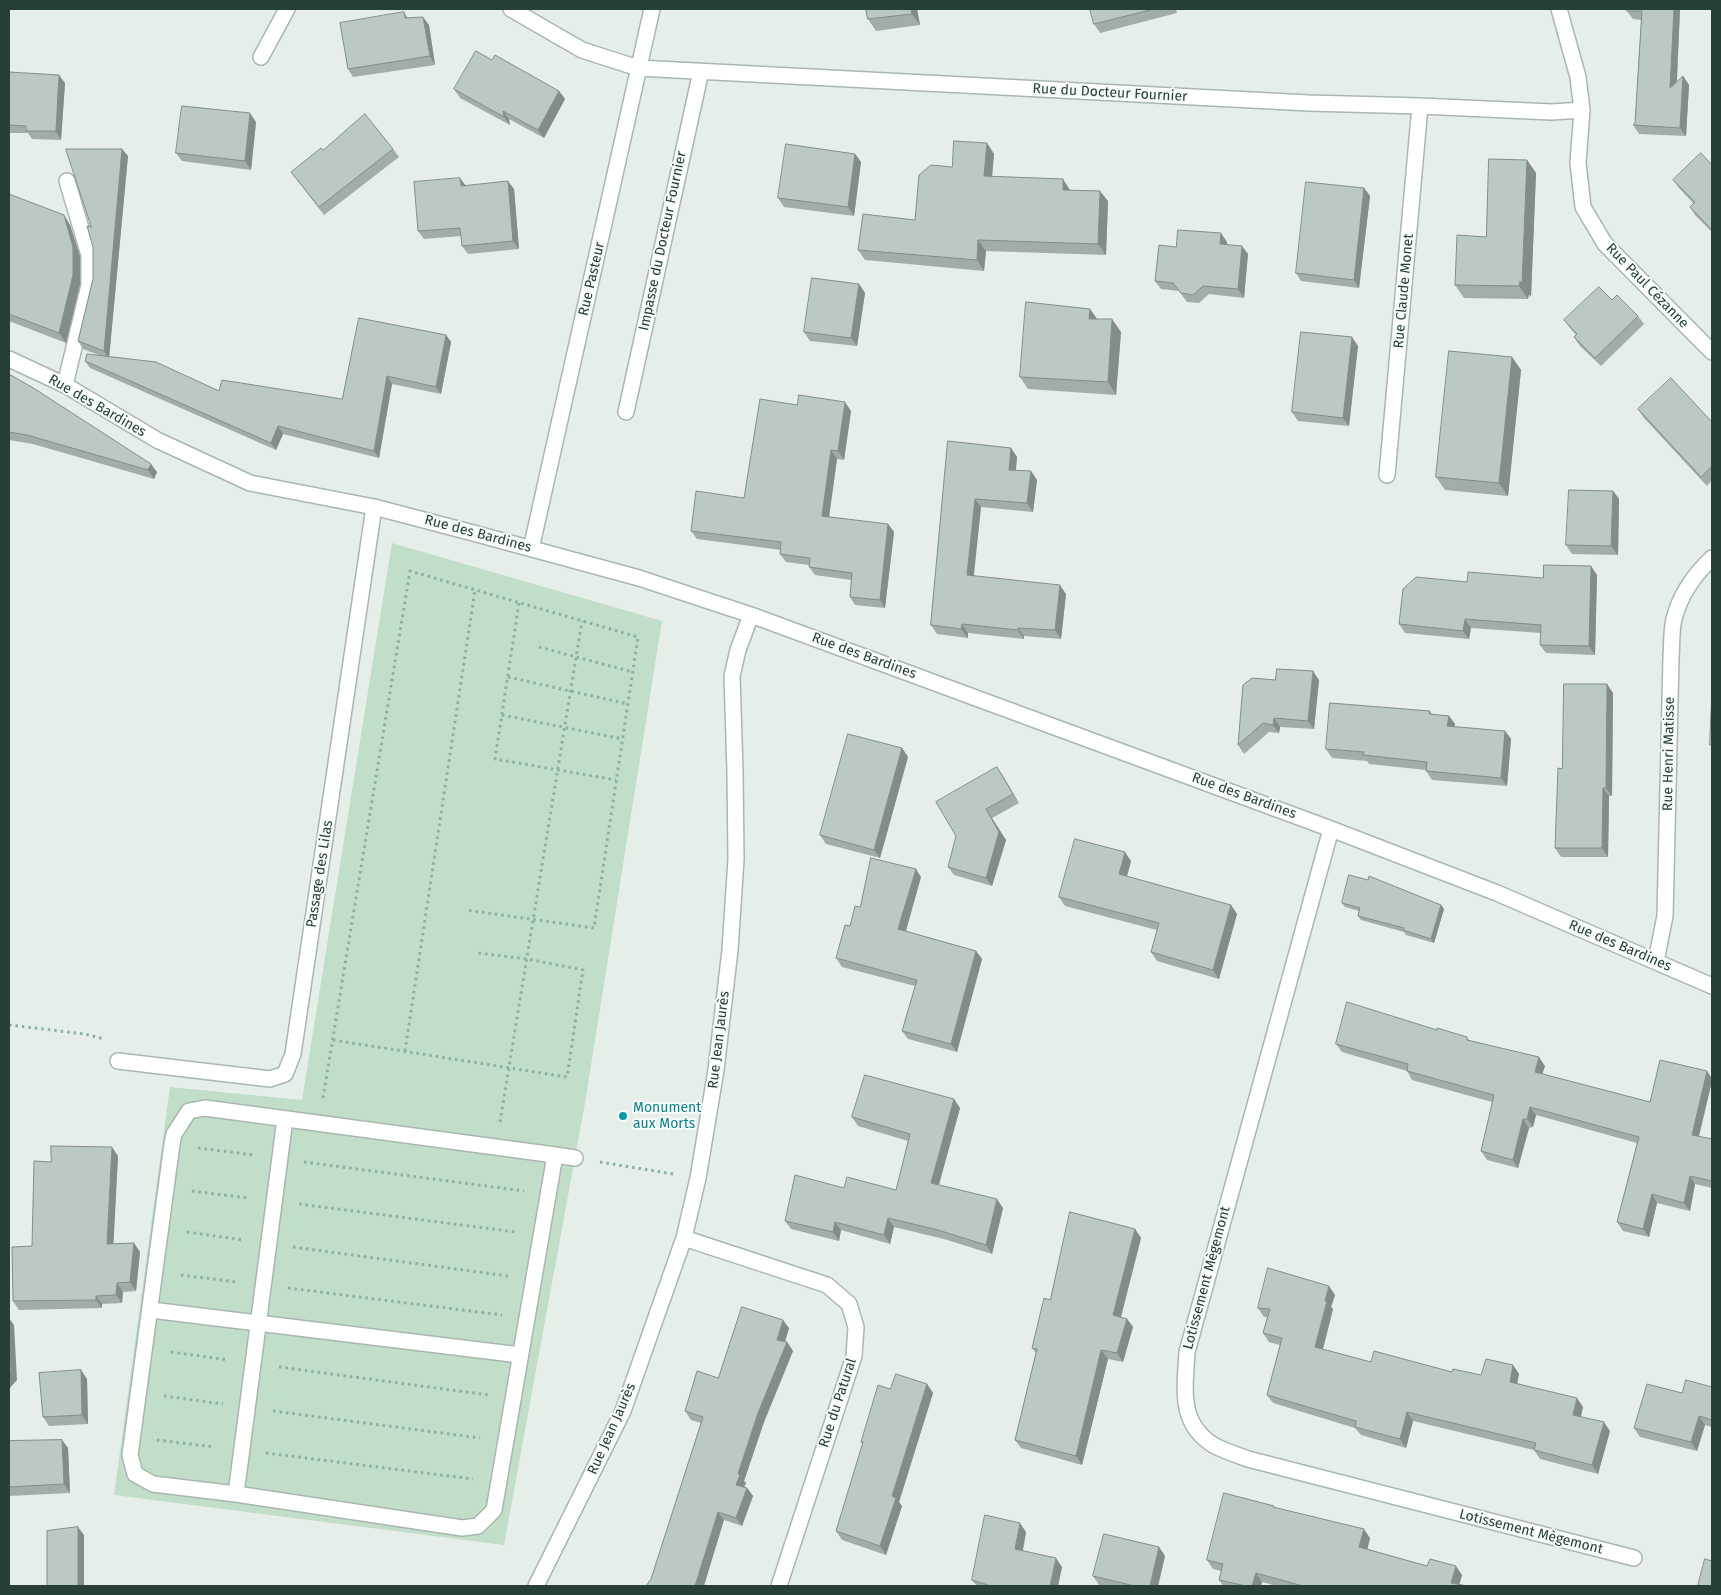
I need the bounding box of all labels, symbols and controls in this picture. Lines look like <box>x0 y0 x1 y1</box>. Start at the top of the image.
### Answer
street label: Rue du Docteur Fournier <box>1032 81 1188 105</box>
street label: Impasse du Docteur Fournier <box>636 150 690 332</box>
street label: Rue Claude Monet <box>1391 233 1417 349</box>
street label: Rue Pasteur <box>575 240 609 318</box>
street label: Rue Paul Cézanne <box>1602 240 1692 332</box>
street label: Rue des Bardines <box>45 371 149 441</box>
street label: Rue des Bardines <box>423 512 533 556</box>
street label: Rue des Bardines <box>809 629 919 683</box>
street label: Rue Henri Matisse <box>1660 697 1678 811</box>
street label: Rue des Bardines <box>1189 769 1299 823</box>
street label: Passage des Lilas <box>303 819 337 929</box>
street label: Rue des Bardines <box>1566 917 1674 975</box>
street label: Rue Jean Jaurès <box>705 990 733 1090</box>
place label: Monument aux Morts <box>633 1100 701 1132</box>
marker: Monument aux Morts <box>617 1110 629 1122</box>
street label: Lotissement Mègemont <box>1180 1205 1234 1351</box>
street label: Rue du Patural <box>816 1356 860 1450</box>
street label: Rue Jean Jaurès <box>584 1381 640 1477</box>
street label: Lotissement Mègemont <box>1457 1506 1605 1558</box>

